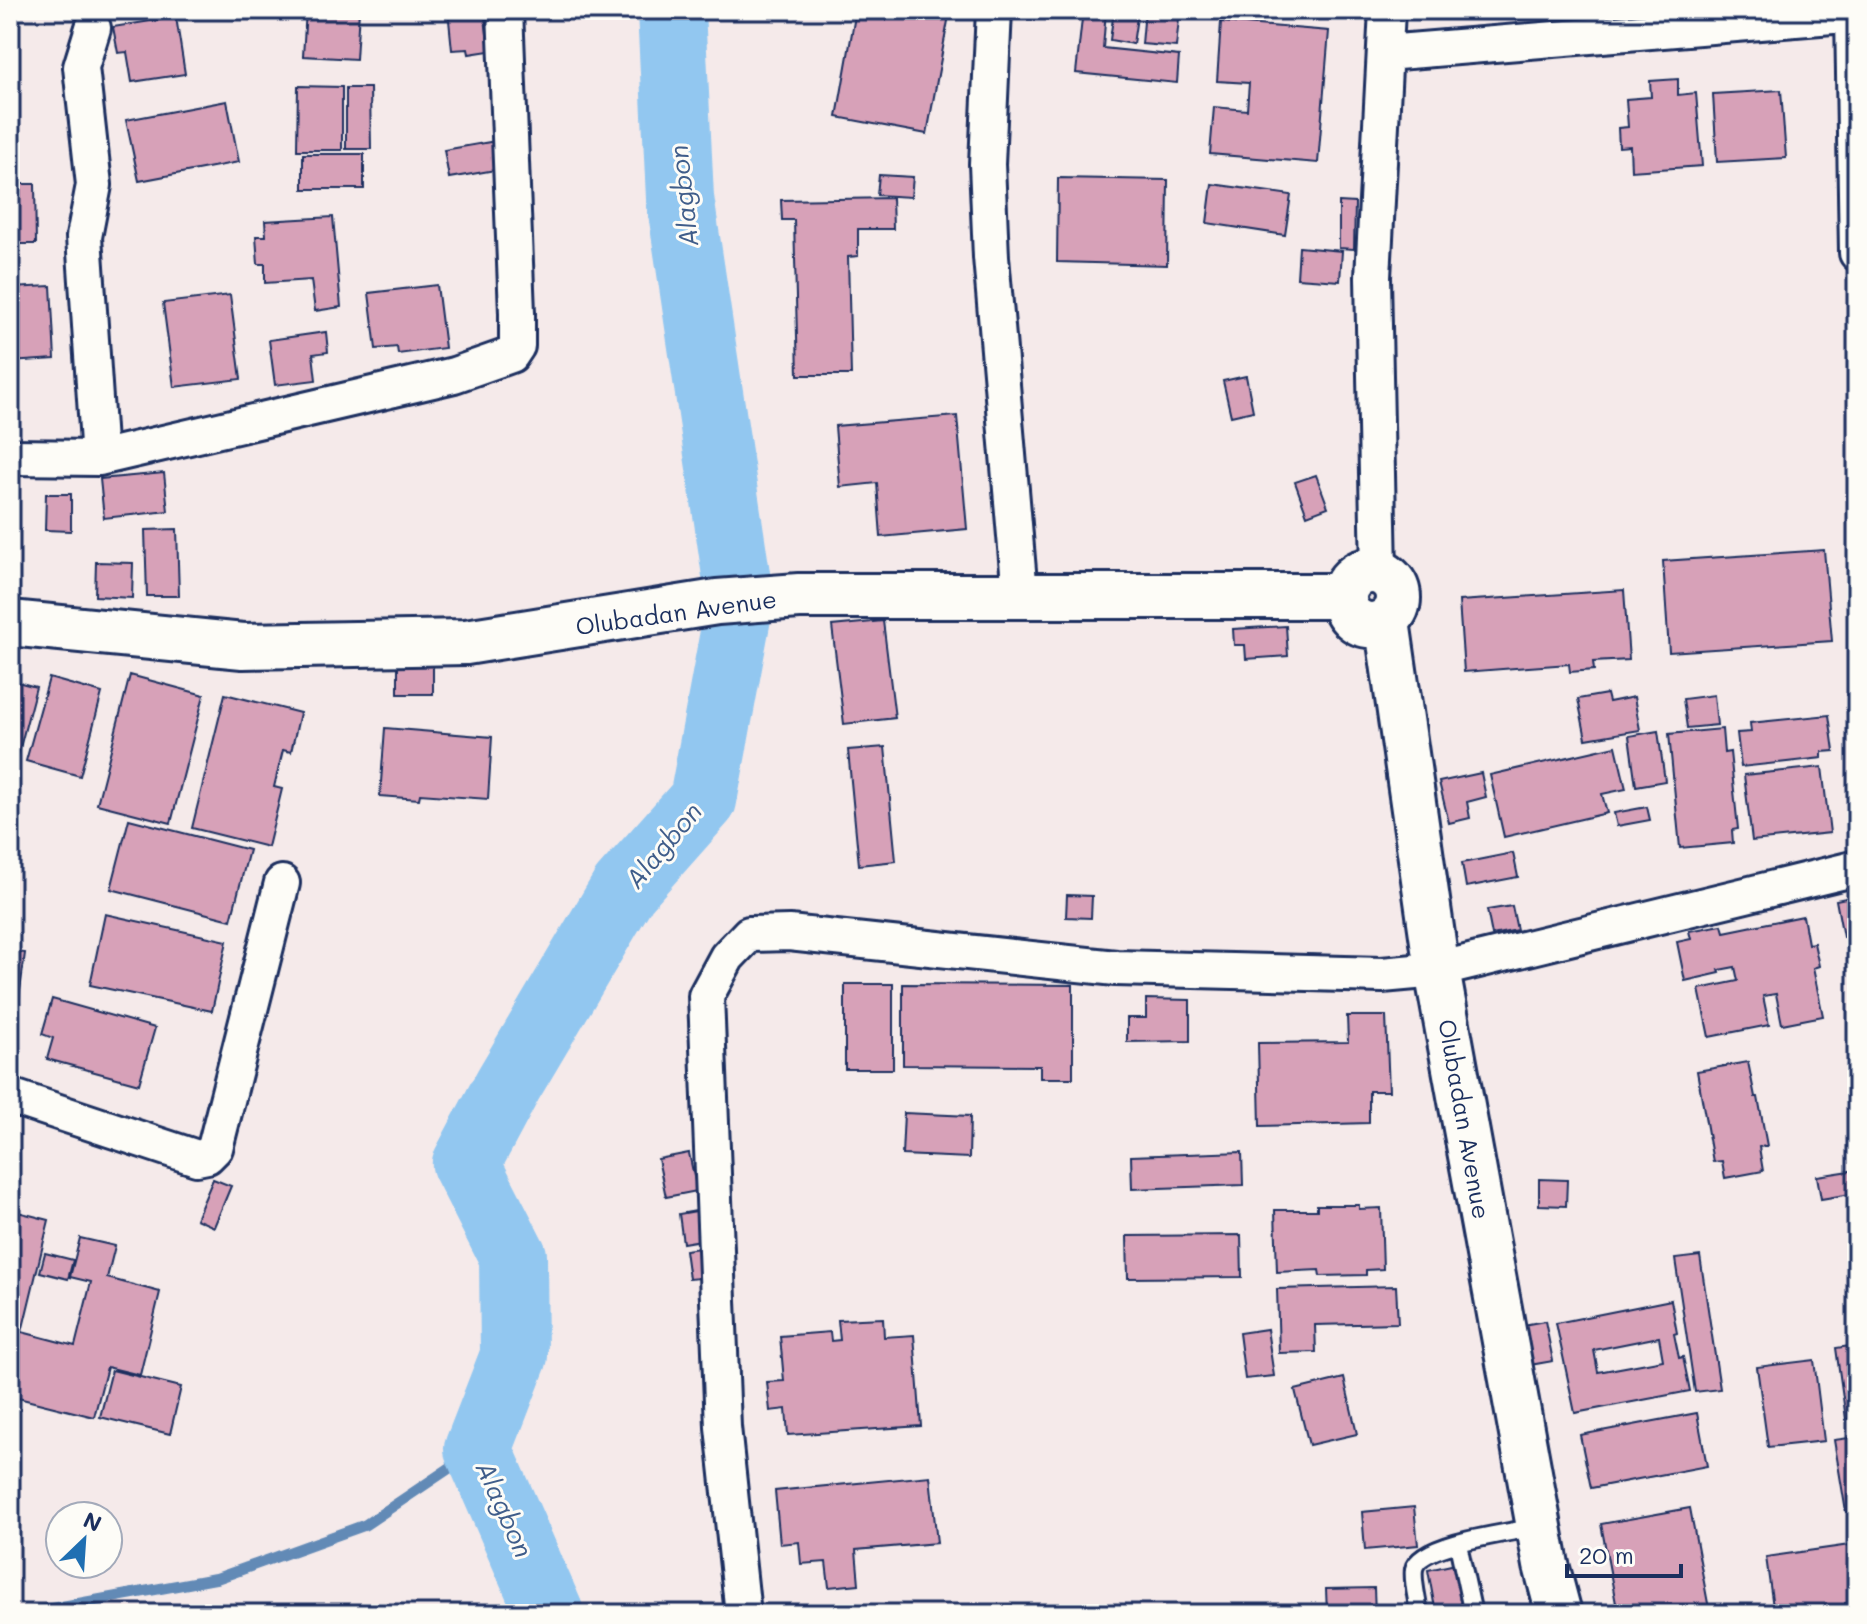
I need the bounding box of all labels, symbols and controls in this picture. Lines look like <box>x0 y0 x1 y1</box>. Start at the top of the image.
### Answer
water label: Alagbon <box>661 143 705 249</box>
street label: Olubadan Avenue <box>574 583 778 641</box>
water label: Alagbon <box>617 795 709 895</box>
street label: Olubadan Avenue <box>1432 1017 1498 1221</box>
water label: Alagbon <box>469 1455 541 1563</box>
north arrow <box>44 1500 124 1580</box>
text: N <box>79 1505 106 1538</box>
scale bar <box>1567 1528 1681 1578</box>
text: 20 m <box>1579 1539 1634 1570</box>

